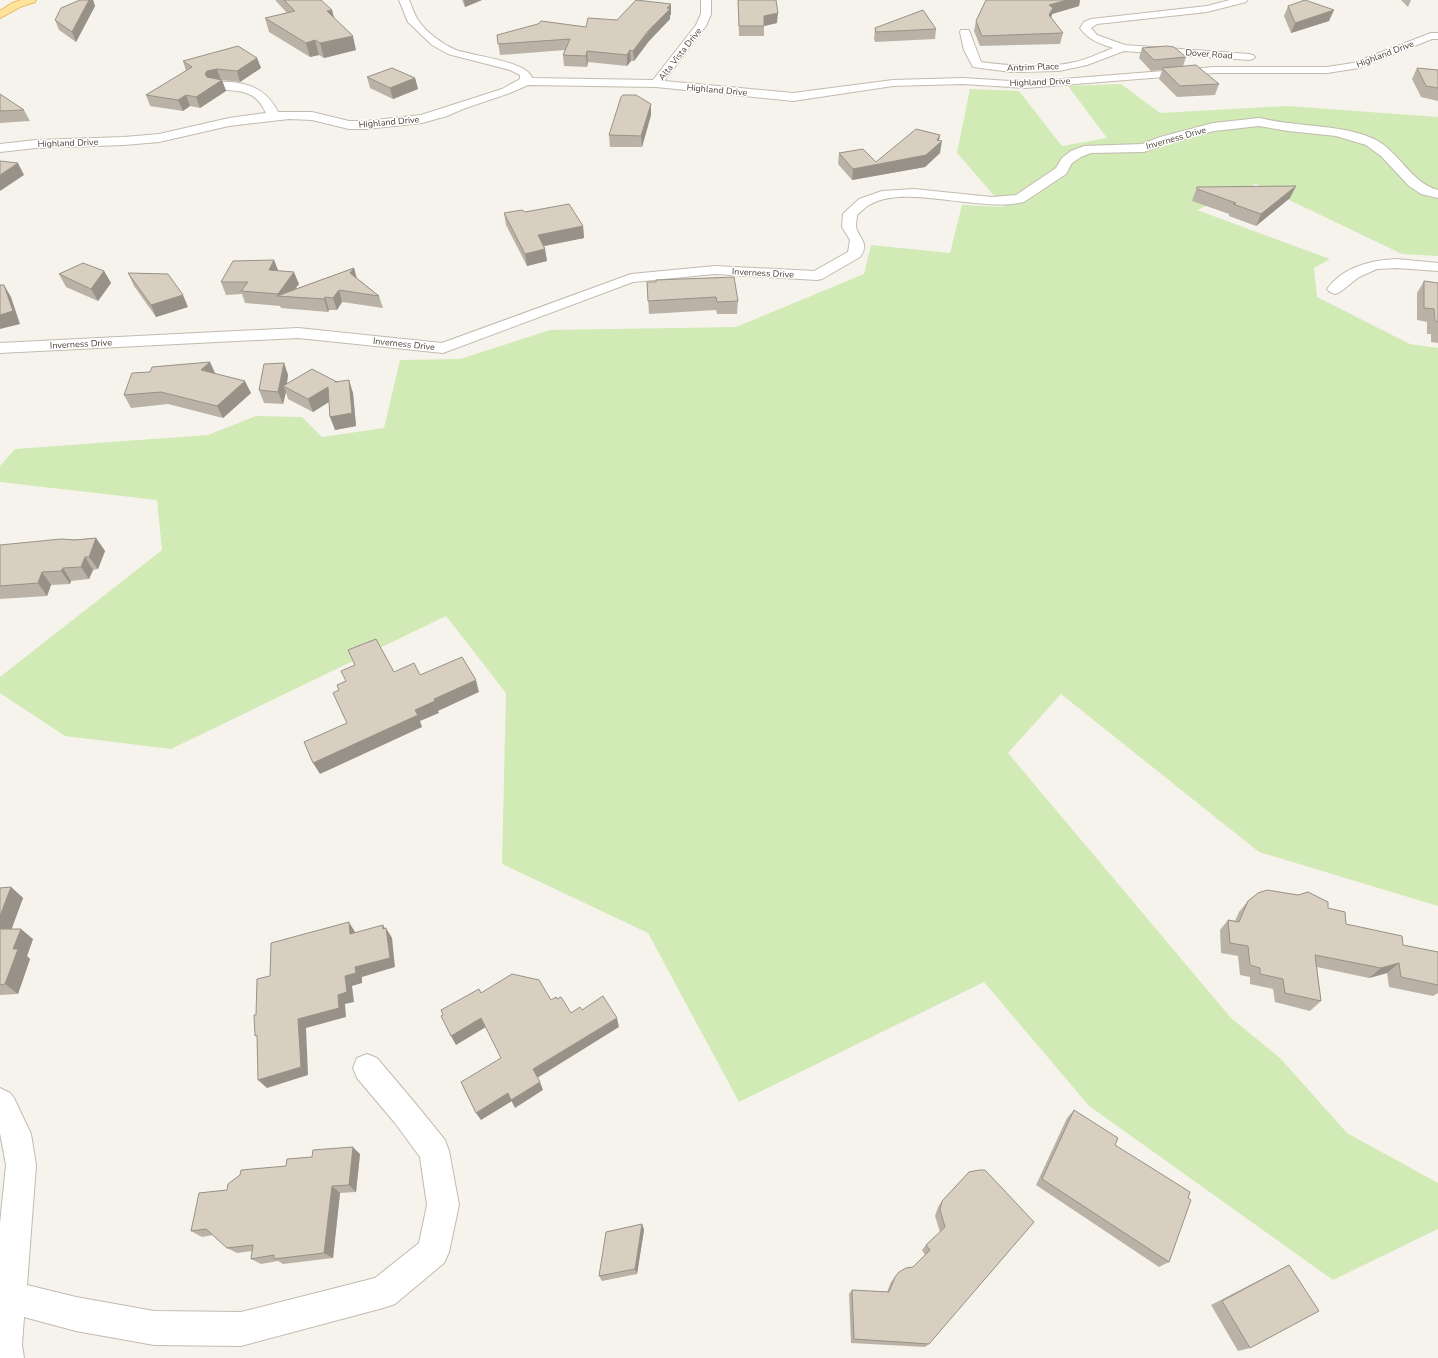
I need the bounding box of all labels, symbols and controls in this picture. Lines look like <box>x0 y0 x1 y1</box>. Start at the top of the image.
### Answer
street label: Alta Vista Drive <box>656 25 704 83</box>
street label: Highland Drive <box>1354 37 1416 70</box>
street label: Dover Road <box>1185 46 1233 62</box>
street label: Antrim Place <box>1007 60 1059 74</box>
street label: Highland Drive <box>1009 75 1071 89</box>
street label: Highland Drive <box>686 81 748 99</box>
street label: Highland Drive <box>358 113 420 131</box>
street label: Inverness Drive <box>1144 124 1208 152</box>
street label: Highland Drive <box>37 136 99 150</box>
street label: Inverness Drive <box>732 265 795 281</box>
street label: Inverness Drive <box>372 335 436 353</box>
street label: Inverness Drive <box>50 336 113 352</box>

